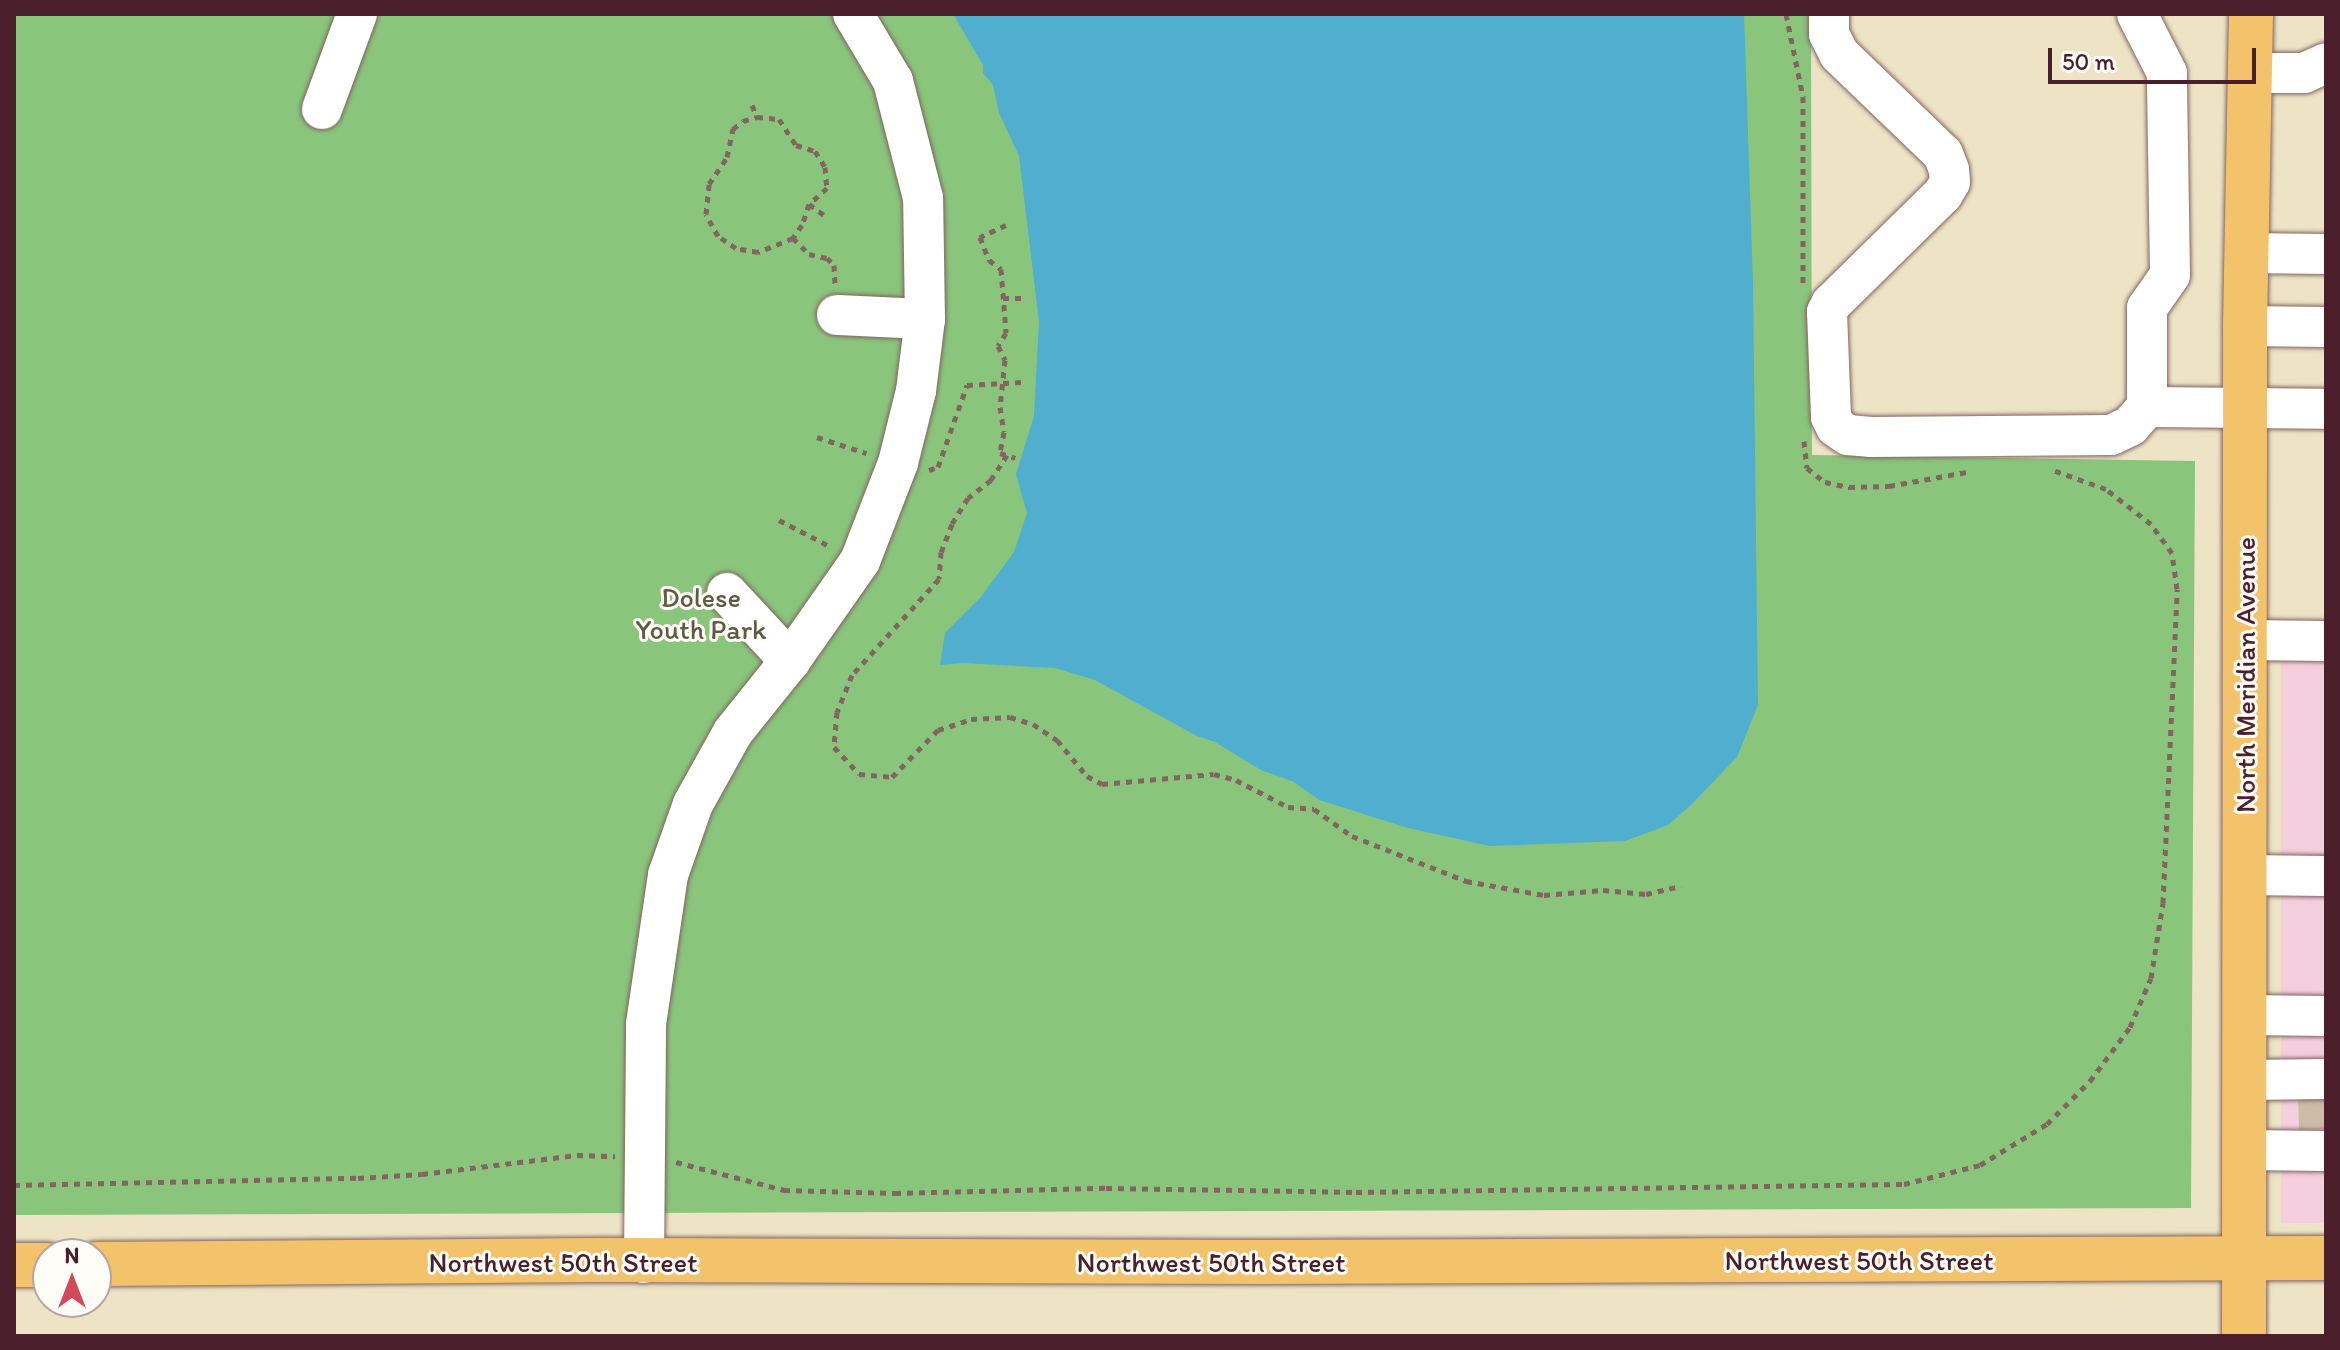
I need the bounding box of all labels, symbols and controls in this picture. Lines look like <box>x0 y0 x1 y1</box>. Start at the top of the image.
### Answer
scale bar <box>2052 32 2260 82</box>
text: 50 m <box>2062 47 2115 76</box>
street label: North Meridian Avenue <box>2228 537 2262 813</box>
park label: Dolese Youth Park <box>636 580 766 646</box>
north arrow <box>32 1238 112 1318</box>
text: N <box>65 1242 79 1269</box>
street label: Northwest 50th Street <box>1725 1243 1993 1277</box>
street label: Northwest 50th Street <box>429 1245 697 1279</box>
street label: Northwest 50th Street <box>1077 1245 1345 1279</box>

